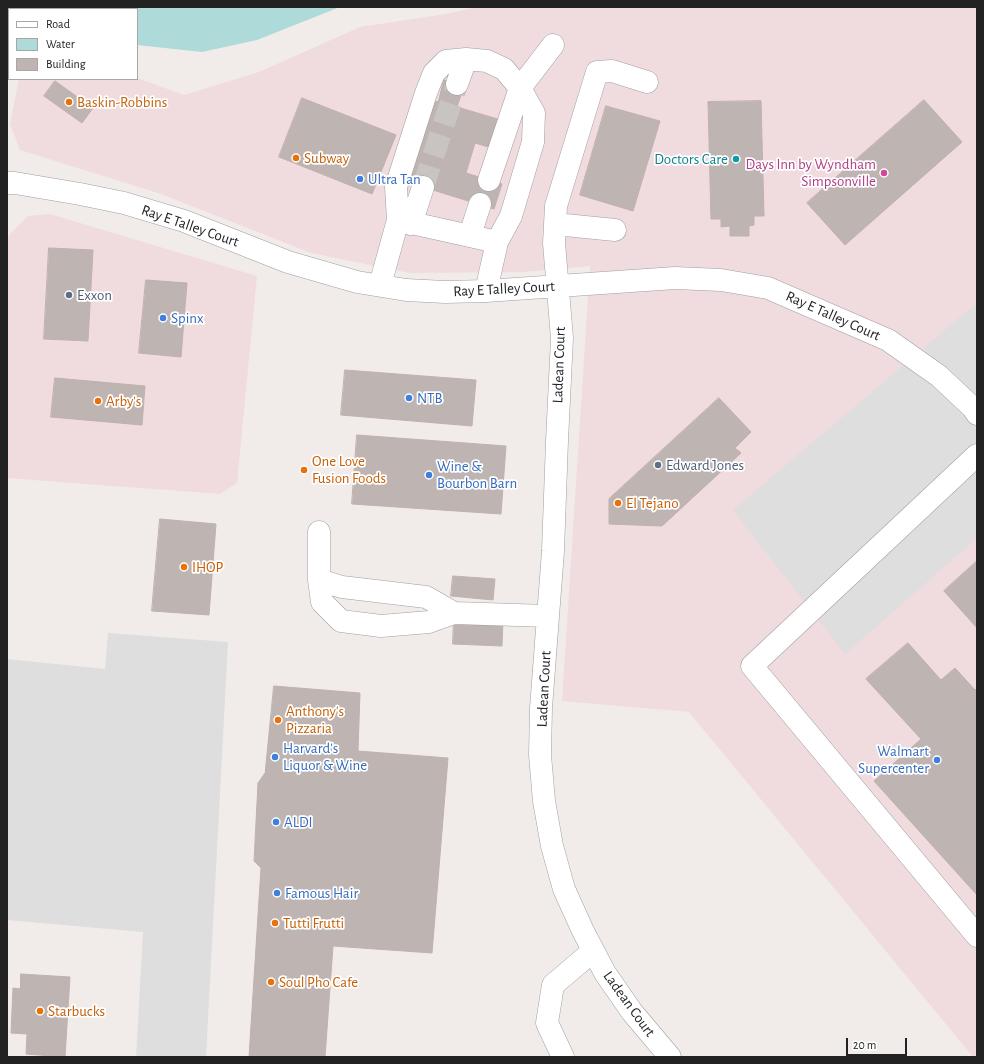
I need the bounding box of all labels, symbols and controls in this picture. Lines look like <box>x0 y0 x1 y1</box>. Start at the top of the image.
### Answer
legend <box>8 8 138 80</box>
text: Road <box>46 18 70 30</box>
text: Water <box>46 38 75 50</box>
text: Building <box>46 58 86 70</box>
place label: Baskin-Robbins <box>77 93 167 111</box>
marker: Baskin-Robbins <box>64 97 74 107</box>
place label: Subway <box>304 149 349 167</box>
place label: Doctors Care <box>654 150 728 168</box>
marker: Subway <box>291 153 301 163</box>
marker: Doctors Care <box>731 154 741 164</box>
place label: Days Inn by Wyndham Simpsonville <box>746 155 876 190</box>
marker: Days Inn by Wyndham Simpsonville <box>879 168 889 178</box>
place label: Ultra Tan <box>368 170 421 188</box>
marker: Ultra Tan <box>355 174 365 184</box>
street label: Ray E Talley Court <box>139 201 241 251</box>
street label: Ray E Talley Court <box>453 277 555 301</box>
place label: Exxon <box>77 286 112 304</box>
street label: Ray E Talley Court <box>783 287 883 345</box>
marker: Exxon <box>64 290 74 300</box>
place label: Spinx <box>171 309 204 327</box>
marker: Spinx <box>158 313 168 323</box>
street label: Ladean Court <box>549 326 569 404</box>
place label: NTB <box>417 389 442 407</box>
place label: Arby's <box>106 392 141 410</box>
marker: NTB <box>404 393 414 403</box>
marker: Arby's <box>93 396 103 406</box>
place label: One Love Fusion Foods <box>312 452 386 487</box>
place label: Edward Jones <box>666 456 744 474</box>
place label: Wine & Bourbon Barn <box>437 457 517 492</box>
marker: Edward Jones <box>653 460 663 470</box>
marker: One Love Fusion Foods <box>299 465 309 475</box>
marker: Wine & Bourbon Barn <box>424 470 434 480</box>
place label: El Tejano <box>626 494 679 512</box>
marker: El Tejano <box>613 498 623 508</box>
place label: IHOP <box>192 558 223 576</box>
marker: IHOP <box>179 562 189 572</box>
street label: Ladean Court <box>533 650 555 728</box>
place label: Anthony's Pizzaria <box>286 702 344 737</box>
marker: Anthony's Pizzaria <box>273 715 283 725</box>
place label: Harvard's Liquor & Wine <box>283 739 367 774</box>
place label: Walmart Supercenter <box>858 742 929 777</box>
marker: Harvard's Liquor & Wine <box>270 752 280 762</box>
marker: Walmart Supercenter <box>932 755 942 765</box>
place label: ALDI <box>284 813 313 831</box>
marker: ALDI <box>271 817 281 827</box>
place label: Famous Hair <box>285 884 358 902</box>
marker: Famous Hair <box>272 888 282 898</box>
place label: Tutti Frutti <box>283 914 344 932</box>
marker: Tutti Frutti <box>270 918 280 928</box>
street label: Ladean Court <box>599 968 659 1040</box>
place label: Soul Pho Cafe <box>279 973 358 991</box>
marker: Soul Pho Cafe <box>266 977 276 987</box>
place label: Starbucks <box>48 1002 105 1020</box>
marker: Starbucks <box>35 1006 45 1016</box>
scale bar <box>848 1030 909 1056</box>
text: 20 m <box>853 1039 876 1051</box>

